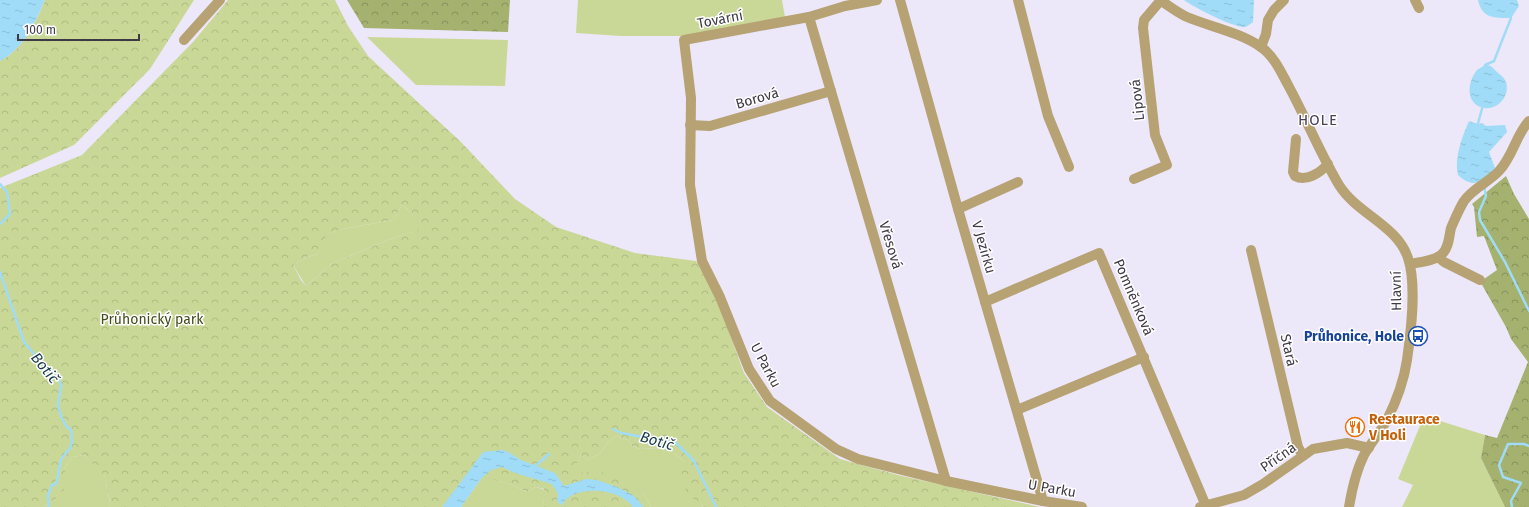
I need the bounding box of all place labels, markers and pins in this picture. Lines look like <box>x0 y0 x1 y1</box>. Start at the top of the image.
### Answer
bus stop icon: Průhonice, Hole <box>1407 325 1429 347</box>
place label: Průhonice, Hole <box>1304 328 1404 345</box>
place label: Restaurace V Holi <box>1368 411 1440 444</box>
restaurant icon: Restaurace V Holi <box>1344 416 1366 438</box>

